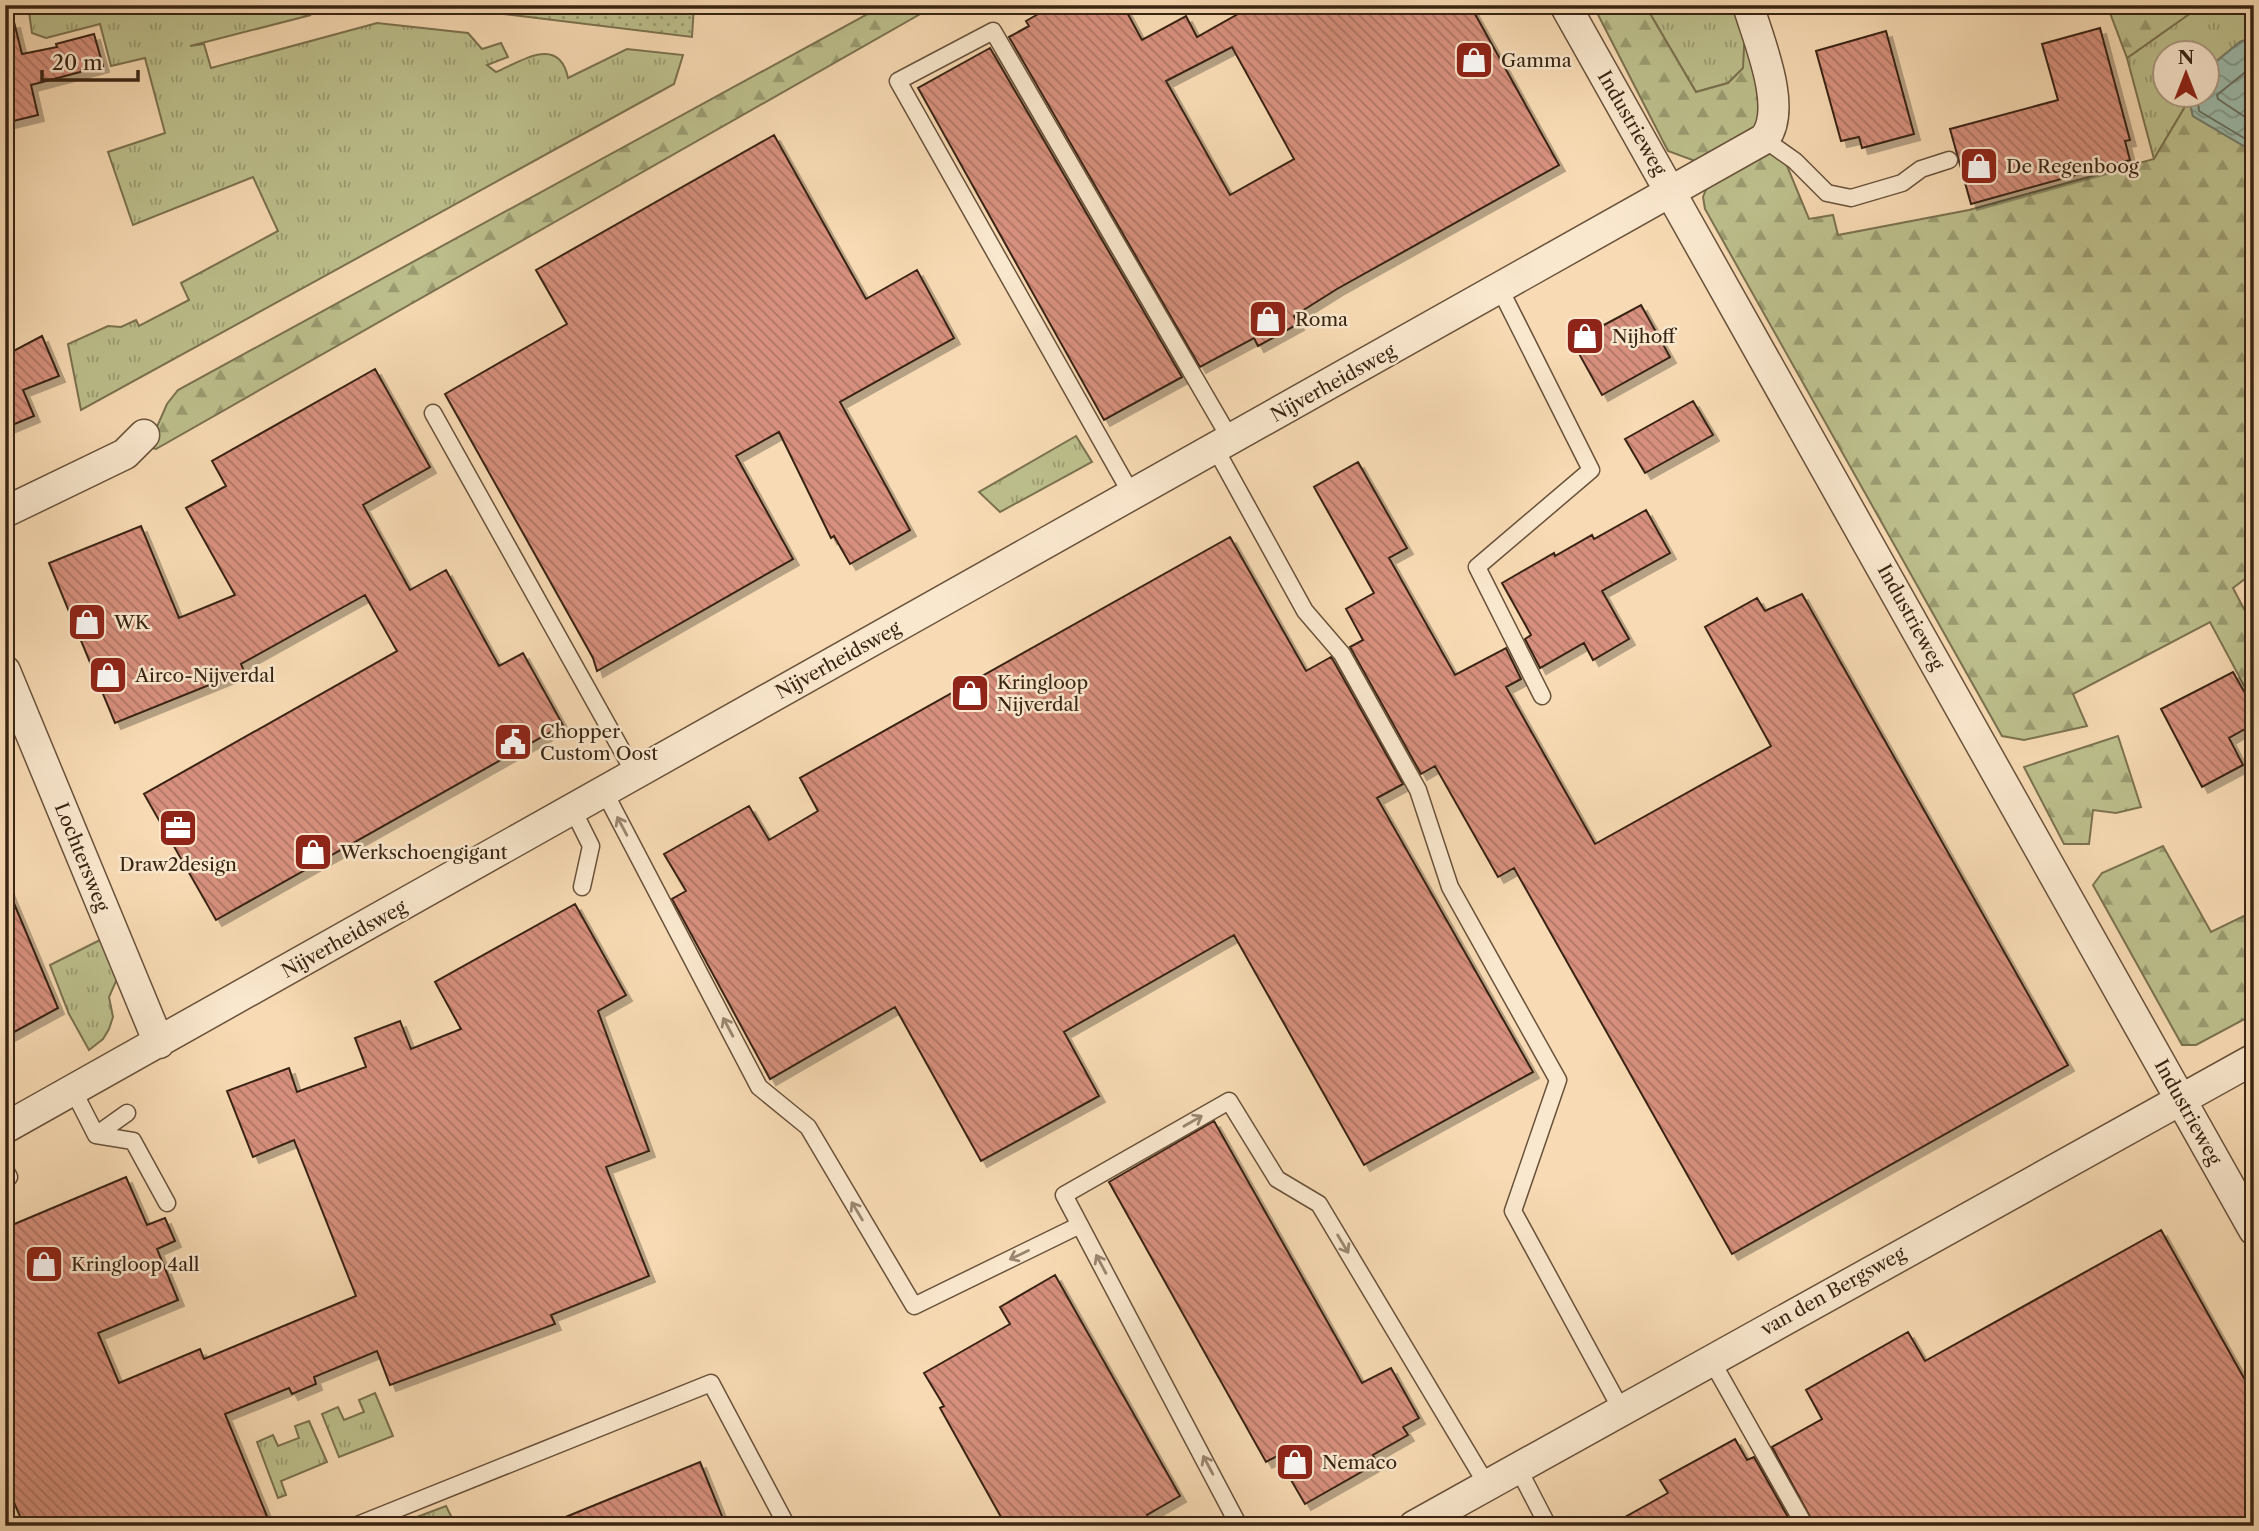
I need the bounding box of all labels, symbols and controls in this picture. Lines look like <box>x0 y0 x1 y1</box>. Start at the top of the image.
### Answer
scale bar <box>42 38 138 82</box>
north arrow <box>2150 38 2220 108</box>
shop icon: Gamma <box>1453 39 1495 81</box>
text: N <box>2178 46 2194 69</box>
place label: Gamma <box>1501 49 1572 72</box>
text: 20 m <box>52 50 103 75</box>
street label: Industrieweg <box>1593 66 1672 180</box>
shop icon: De Regenboog <box>1958 145 2000 187</box>
place label: De Regenboog <box>2006 155 2140 178</box>
shop icon: Roma <box>1247 298 1289 340</box>
place label: Roma <box>1295 308 1348 331</box>
shop icon: Nijhoff <box>1564 315 1606 357</box>
place label: Nijhoff <box>1612 325 1677 348</box>
street label: Nijverheidsweg <box>1267 339 1400 427</box>
street label: Industrieweg <box>1873 560 1950 675</box>
shop icon: WK <box>66 601 108 643</box>
place label: WK <box>113 611 151 634</box>
street label: Nijverheidsweg <box>772 616 905 704</box>
shop icon: Airco-Nijverdal <box>87 654 129 696</box>
place label: Airco-Nijverdal <box>134 664 275 687</box>
place label: Kringloop Nijverdal <box>997 671 1088 716</box>
shop icon: Kringloop Nijverdal <box>949 672 991 714</box>
place label: Chopper Custom Oost <box>540 720 658 765</box>
public building icon: Chopper Custom Oost <box>492 721 534 763</box>
street label: Lochtersweg <box>50 799 115 916</box>
office icon: Draw2design <box>157 807 199 849</box>
one-way arrow <box>615 816 628 837</box>
shop icon: Werkschoengigant <box>292 831 334 873</box>
place label: Werkschoengigant <box>339 841 508 864</box>
place label: Draw2design <box>119 853 237 876</box>
street label: Nijverheidsweg <box>278 895 411 983</box>
one-way arrow <box>720 1018 734 1038</box>
street label: Industrieweg <box>2150 1055 2227 1170</box>
one-way arrow <box>1183 1114 1203 1128</box>
one-way arrow <box>850 1201 864 1221</box>
one-way arrow <box>1336 1233 1350 1253</box>
street label: van den Bergsweg <box>1756 1241 1910 1341</box>
shop icon: Kringloop 4all <box>23 1243 65 1285</box>
one-way arrow <box>1009 1248 1030 1262</box>
place label: Kringloop 4all <box>71 1253 200 1276</box>
one-way arrow <box>1094 1255 1108 1275</box>
shop icon: Nemaco <box>1274 1441 1316 1483</box>
place label: Nemaco <box>1322 1451 1397 1474</box>
one-way arrow <box>1200 1456 1214 1476</box>

